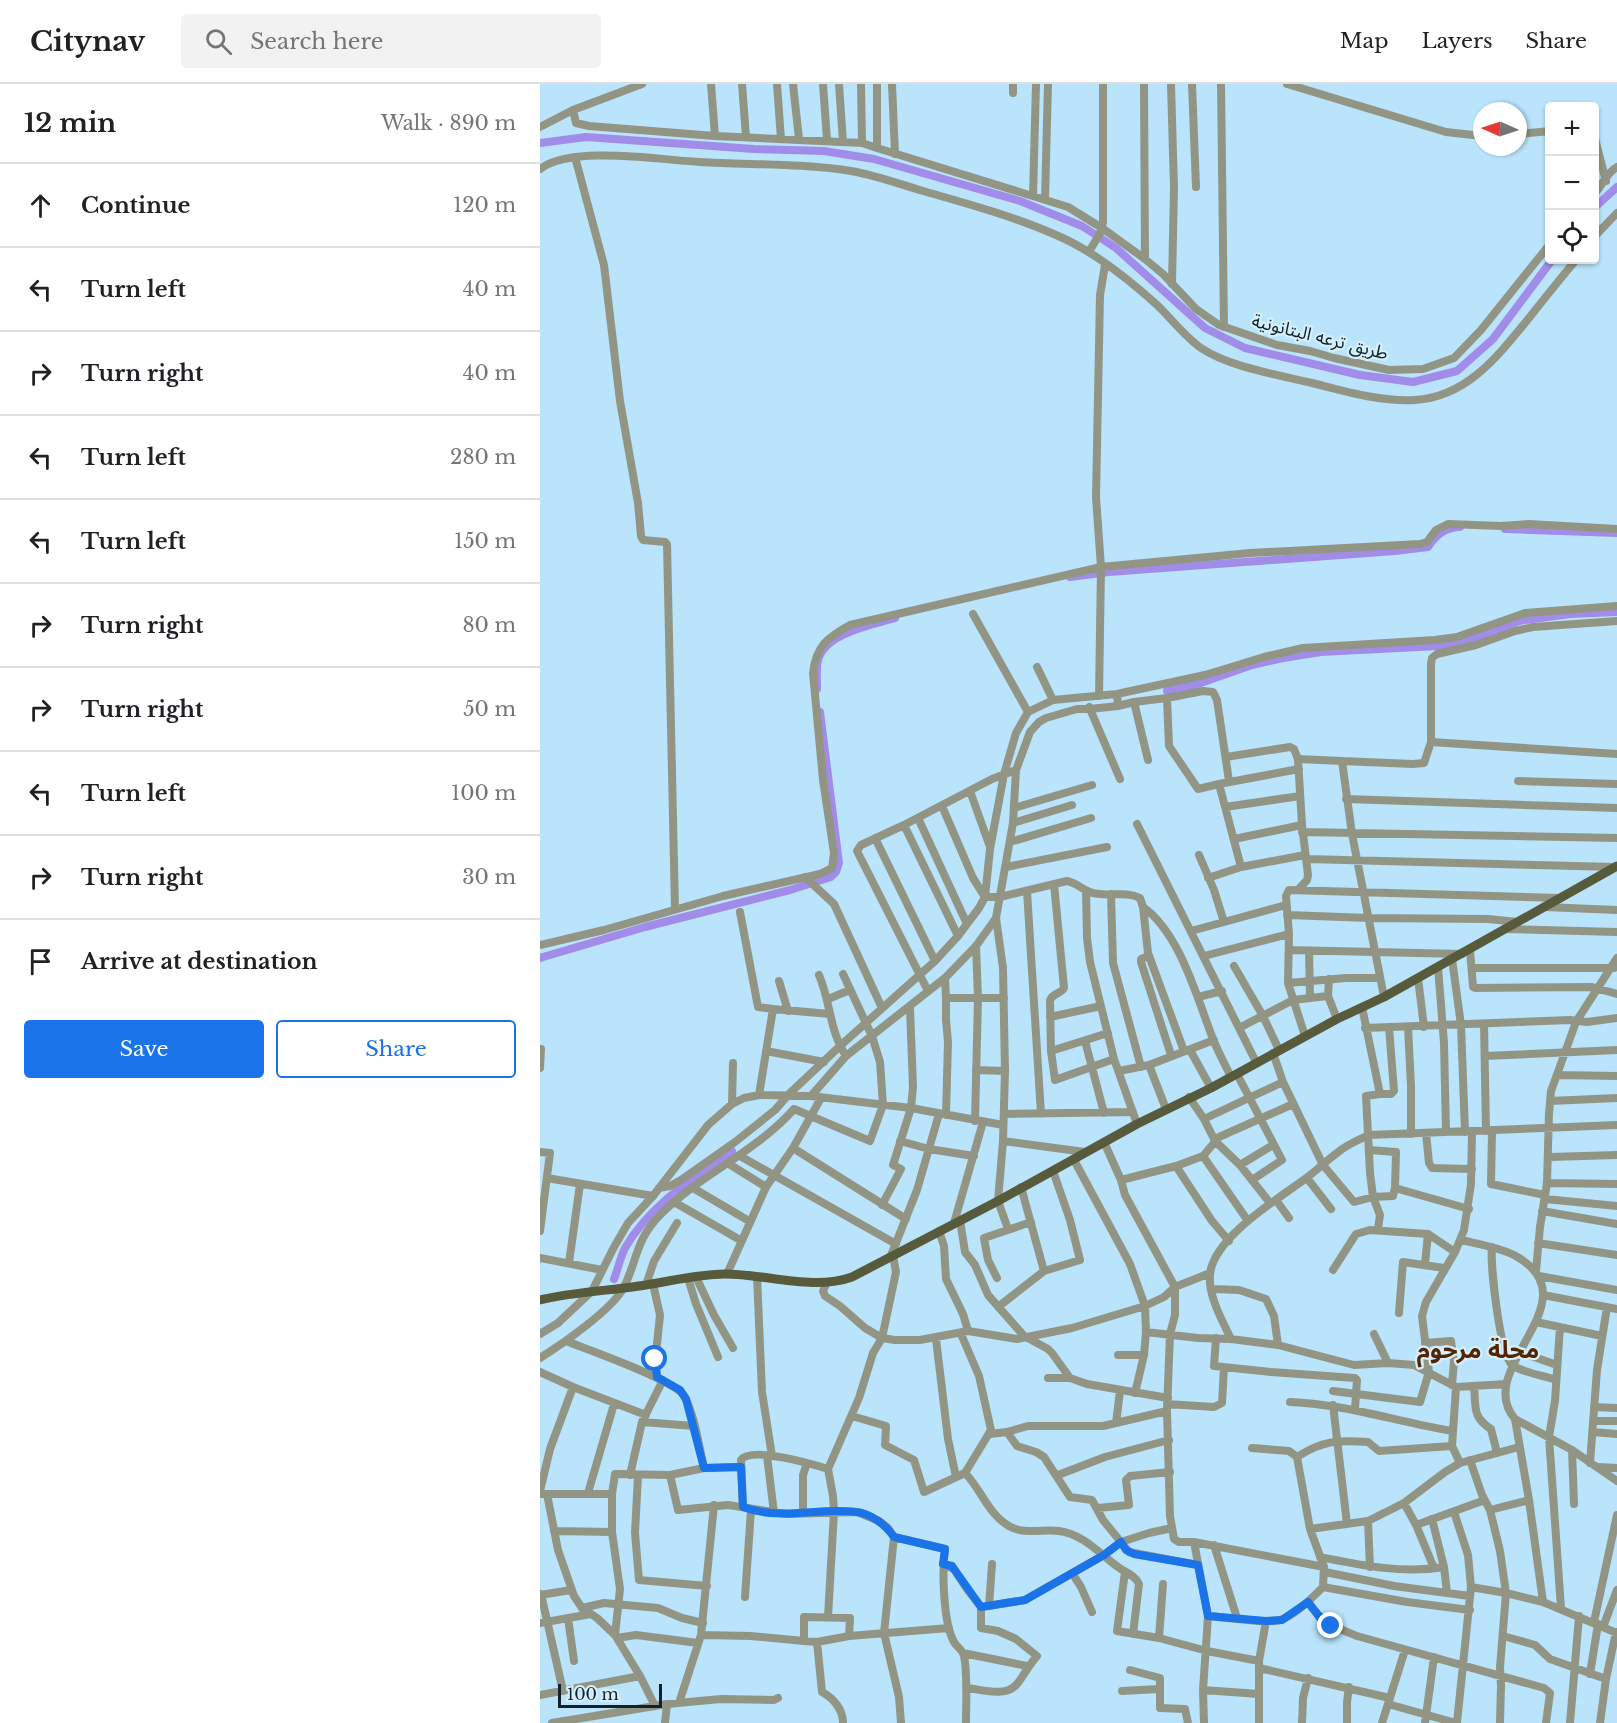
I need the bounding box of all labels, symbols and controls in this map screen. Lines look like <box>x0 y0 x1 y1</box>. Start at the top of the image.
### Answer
search box <box>181 14 601 68</box>
text: Citynav <box>30 24 145 59</box>
icon: search <box>202 25 235 58</box>
text: Search here <box>250 28 383 55</box>
text: Map <box>1340 28 1389 54</box>
text: Layers <box>1422 28 1493 54</box>
text: Share <box>1526 28 1587 54</box>
north arrow <box>1473 102 1527 156</box>
map controls <box>1545 102 1599 264</box>
button: + <box>1545 102 1599 156</box>
text: 12 min <box>24 107 116 139</box>
text: Walk · 890 m <box>381 111 516 135</box>
button: − <box>1545 156 1599 210</box>
icon: ahead <box>24 189 57 222</box>
text: Continue <box>81 192 190 219</box>
text: 120 m <box>453 193 516 217</box>
button: locate <box>1545 210 1599 264</box>
icon: left <box>24 273 57 306</box>
text: Turn left <box>81 276 186 303</box>
text: 40 m <box>463 277 516 301</box>
street label: طريق ترعه البتانونية <box>1250 309 1390 365</box>
icon: right <box>24 357 57 390</box>
text: Turn right <box>81 360 203 387</box>
text: 40 m <box>463 361 516 385</box>
icon: left <box>24 441 57 474</box>
text: Turn left <box>81 444 186 471</box>
text: 280 m <box>450 445 516 469</box>
icon: left <box>24 525 57 558</box>
text: Turn left <box>81 528 186 555</box>
text: 150 m <box>454 529 516 553</box>
icon: right <box>24 609 57 642</box>
text: Turn right <box>81 612 203 639</box>
text: 80 m <box>462 613 516 637</box>
icon: right <box>24 693 57 726</box>
text: Turn right <box>81 696 203 723</box>
text: 50 m <box>463 697 516 721</box>
icon: left <box>24 777 57 810</box>
text: Turn left <box>81 780 186 807</box>
text: 100 m <box>451 781 516 805</box>
icon: right <box>24 861 57 894</box>
text: Turn right <box>81 864 203 891</box>
text: 30 m <box>462 865 516 889</box>
icon: arrive <box>24 945 57 978</box>
text: Arrive at destination <box>81 948 318 975</box>
button: Save <box>24 1020 264 1078</box>
button: Share <box>276 1020 516 1078</box>
district label: محلة مرحوم <box>1417 1335 1539 1368</box>
route start <box>641 1345 667 1371</box>
route end <box>1317 1612 1343 1638</box>
scale bar <box>558 1681 662 1708</box>
text: 100 m <box>567 1684 619 1704</box>

